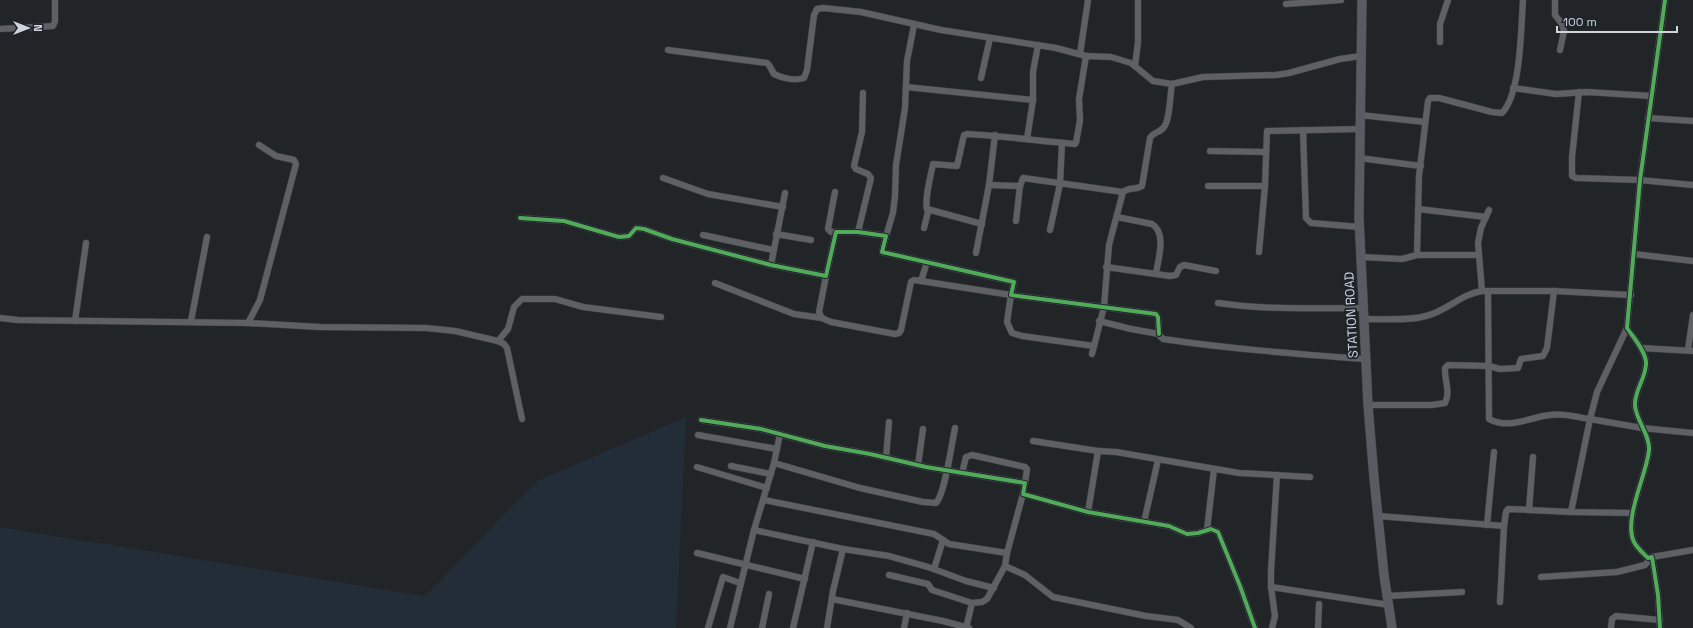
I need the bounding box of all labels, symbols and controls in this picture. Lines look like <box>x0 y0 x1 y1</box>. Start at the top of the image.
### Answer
north arrow <box>8 8 48 48</box>
scale bar <box>1557 8 1677 34</box>
text: 100 m <box>1563 14 1597 30</box>
text: N <box>31 24 45 32</box>
street label: STATION ROAD <box>1340 271 1362 359</box>

